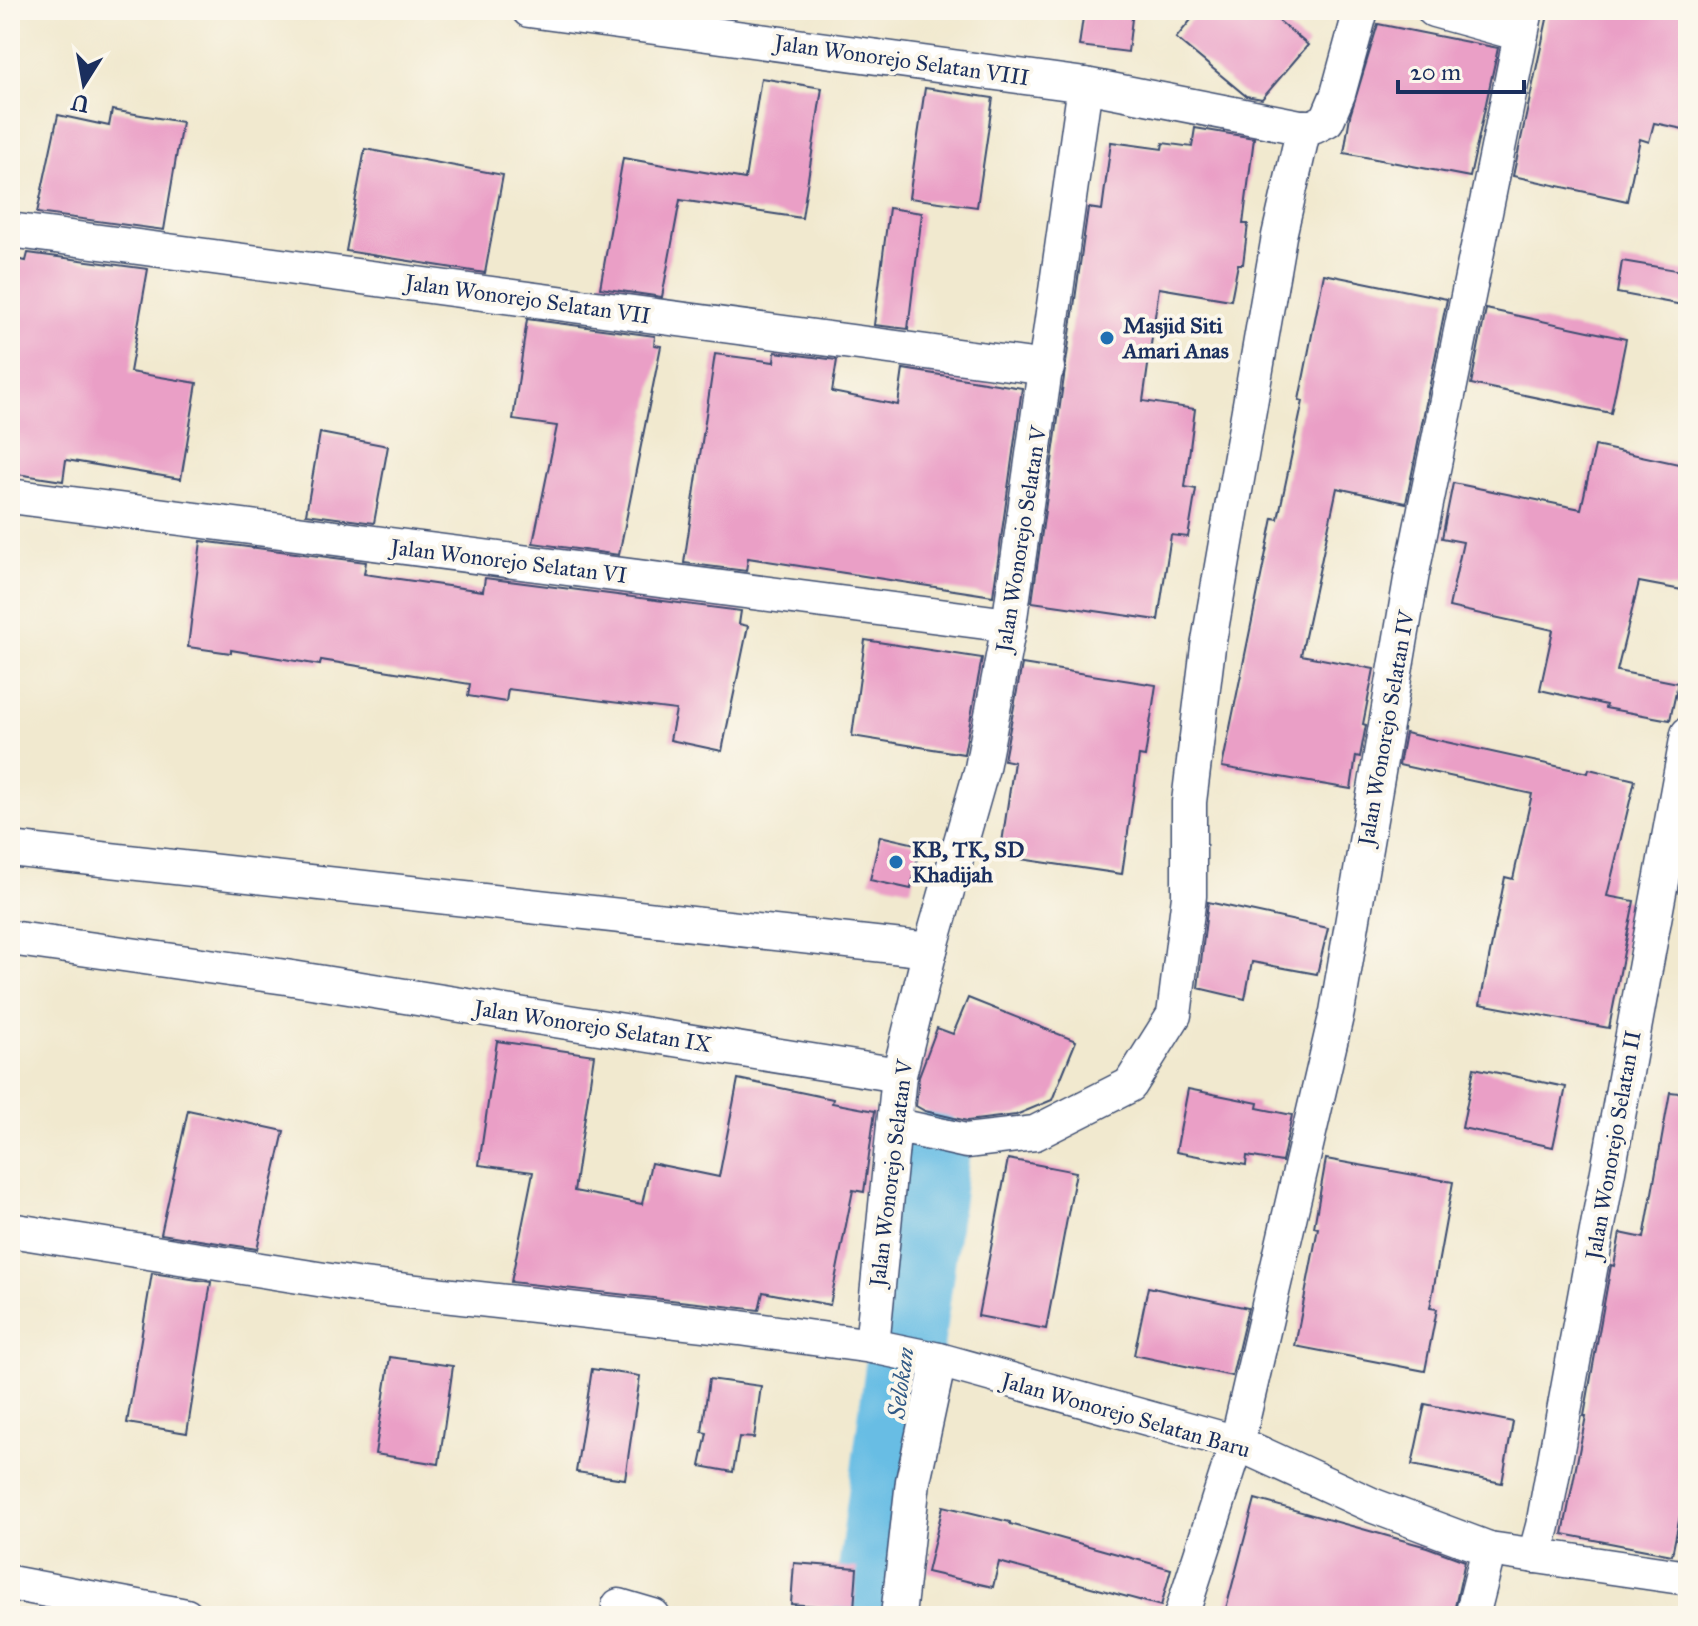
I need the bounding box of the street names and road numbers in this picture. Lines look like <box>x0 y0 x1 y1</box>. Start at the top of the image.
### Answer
street label: Jalan Wonorejo Selatan VIII <box>771 28 1031 91</box>
street label: Jalan Wonorejo Selatan VII <box>402 268 652 330</box>
street label: Jalan Wonorejo Selatan V <box>989 422 1052 656</box>
street label: Jalan Wonorejo Selatan VI <box>387 533 629 589</box>
street label: Jalan Wonorejo Selatan IV <box>1352 607 1420 849</box>
street label: Jalan Wonorejo Selatan IX <box>471 994 714 1058</box>
street label: Jalan Wonorejo Selatan II <box>1579 1028 1646 1264</box>
street label: Jalan Wonorejo Selatan V <box>863 1056 919 1290</box>
street label: Jalan Wonorejo Selatan Baru <box>997 1366 1254 1463</box>

